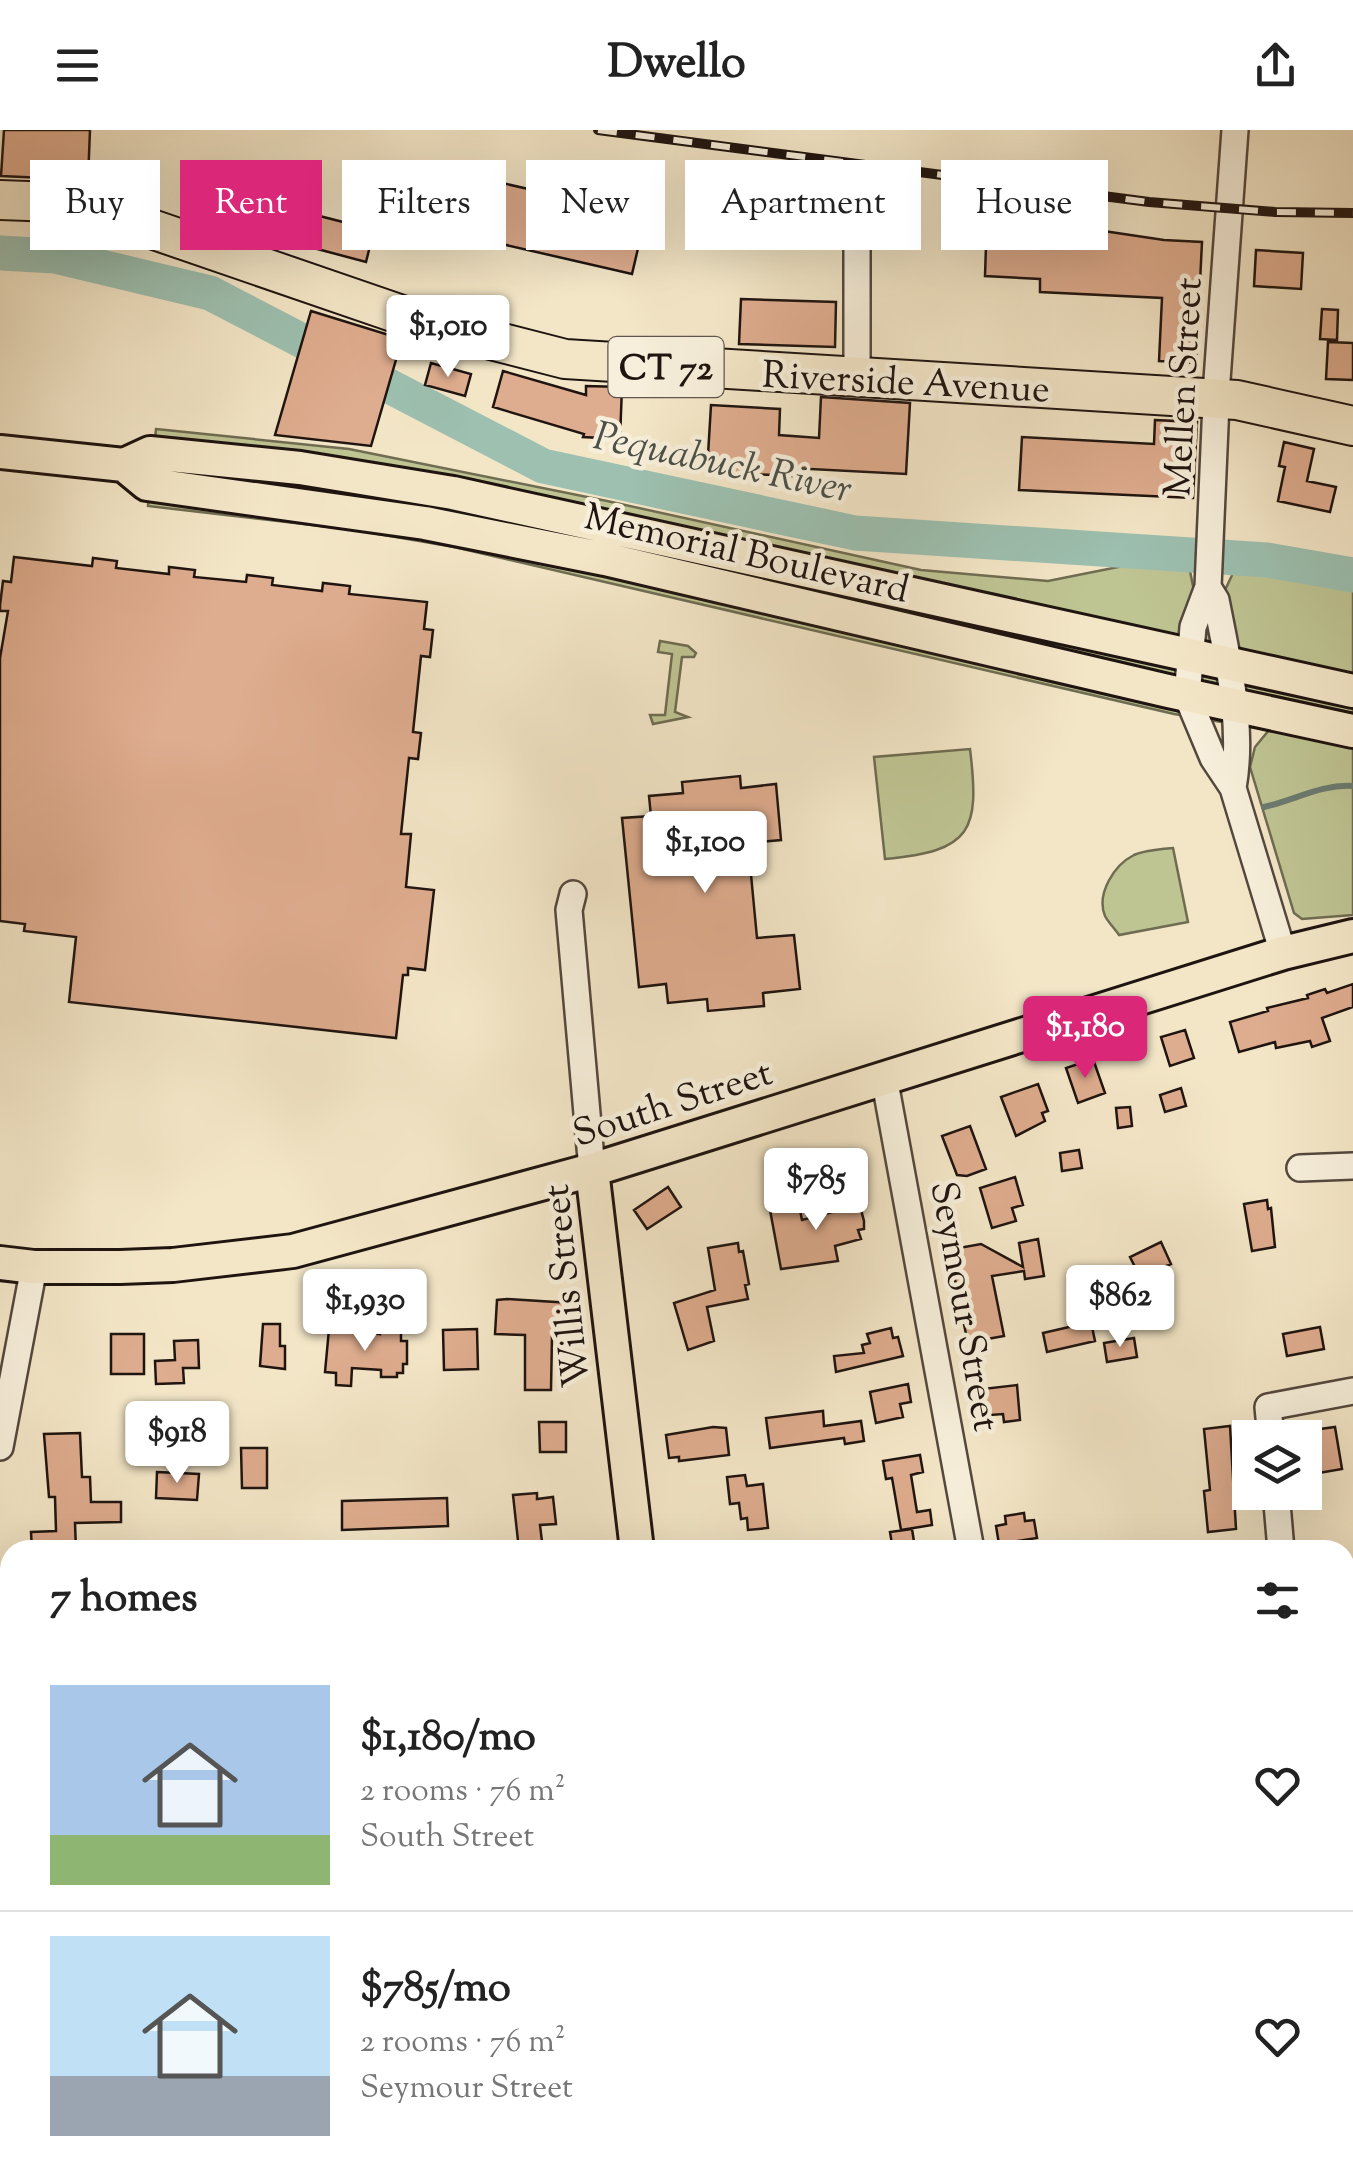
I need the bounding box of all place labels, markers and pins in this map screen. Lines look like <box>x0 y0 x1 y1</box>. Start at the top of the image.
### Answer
pin: $1,010 <box>367 295 529 380</box>
pin: $1,100 <box>624 811 786 896</box>
pin: $1,180 <box>1004 996 1166 1081</box>
pin: $785 <box>757 1148 875 1233</box>
pin: $862 <box>1061 1265 1179 1350</box>
pin: $1,930 <box>284 1269 446 1354</box>
pin: $918 <box>118 1401 236 1486</box>

